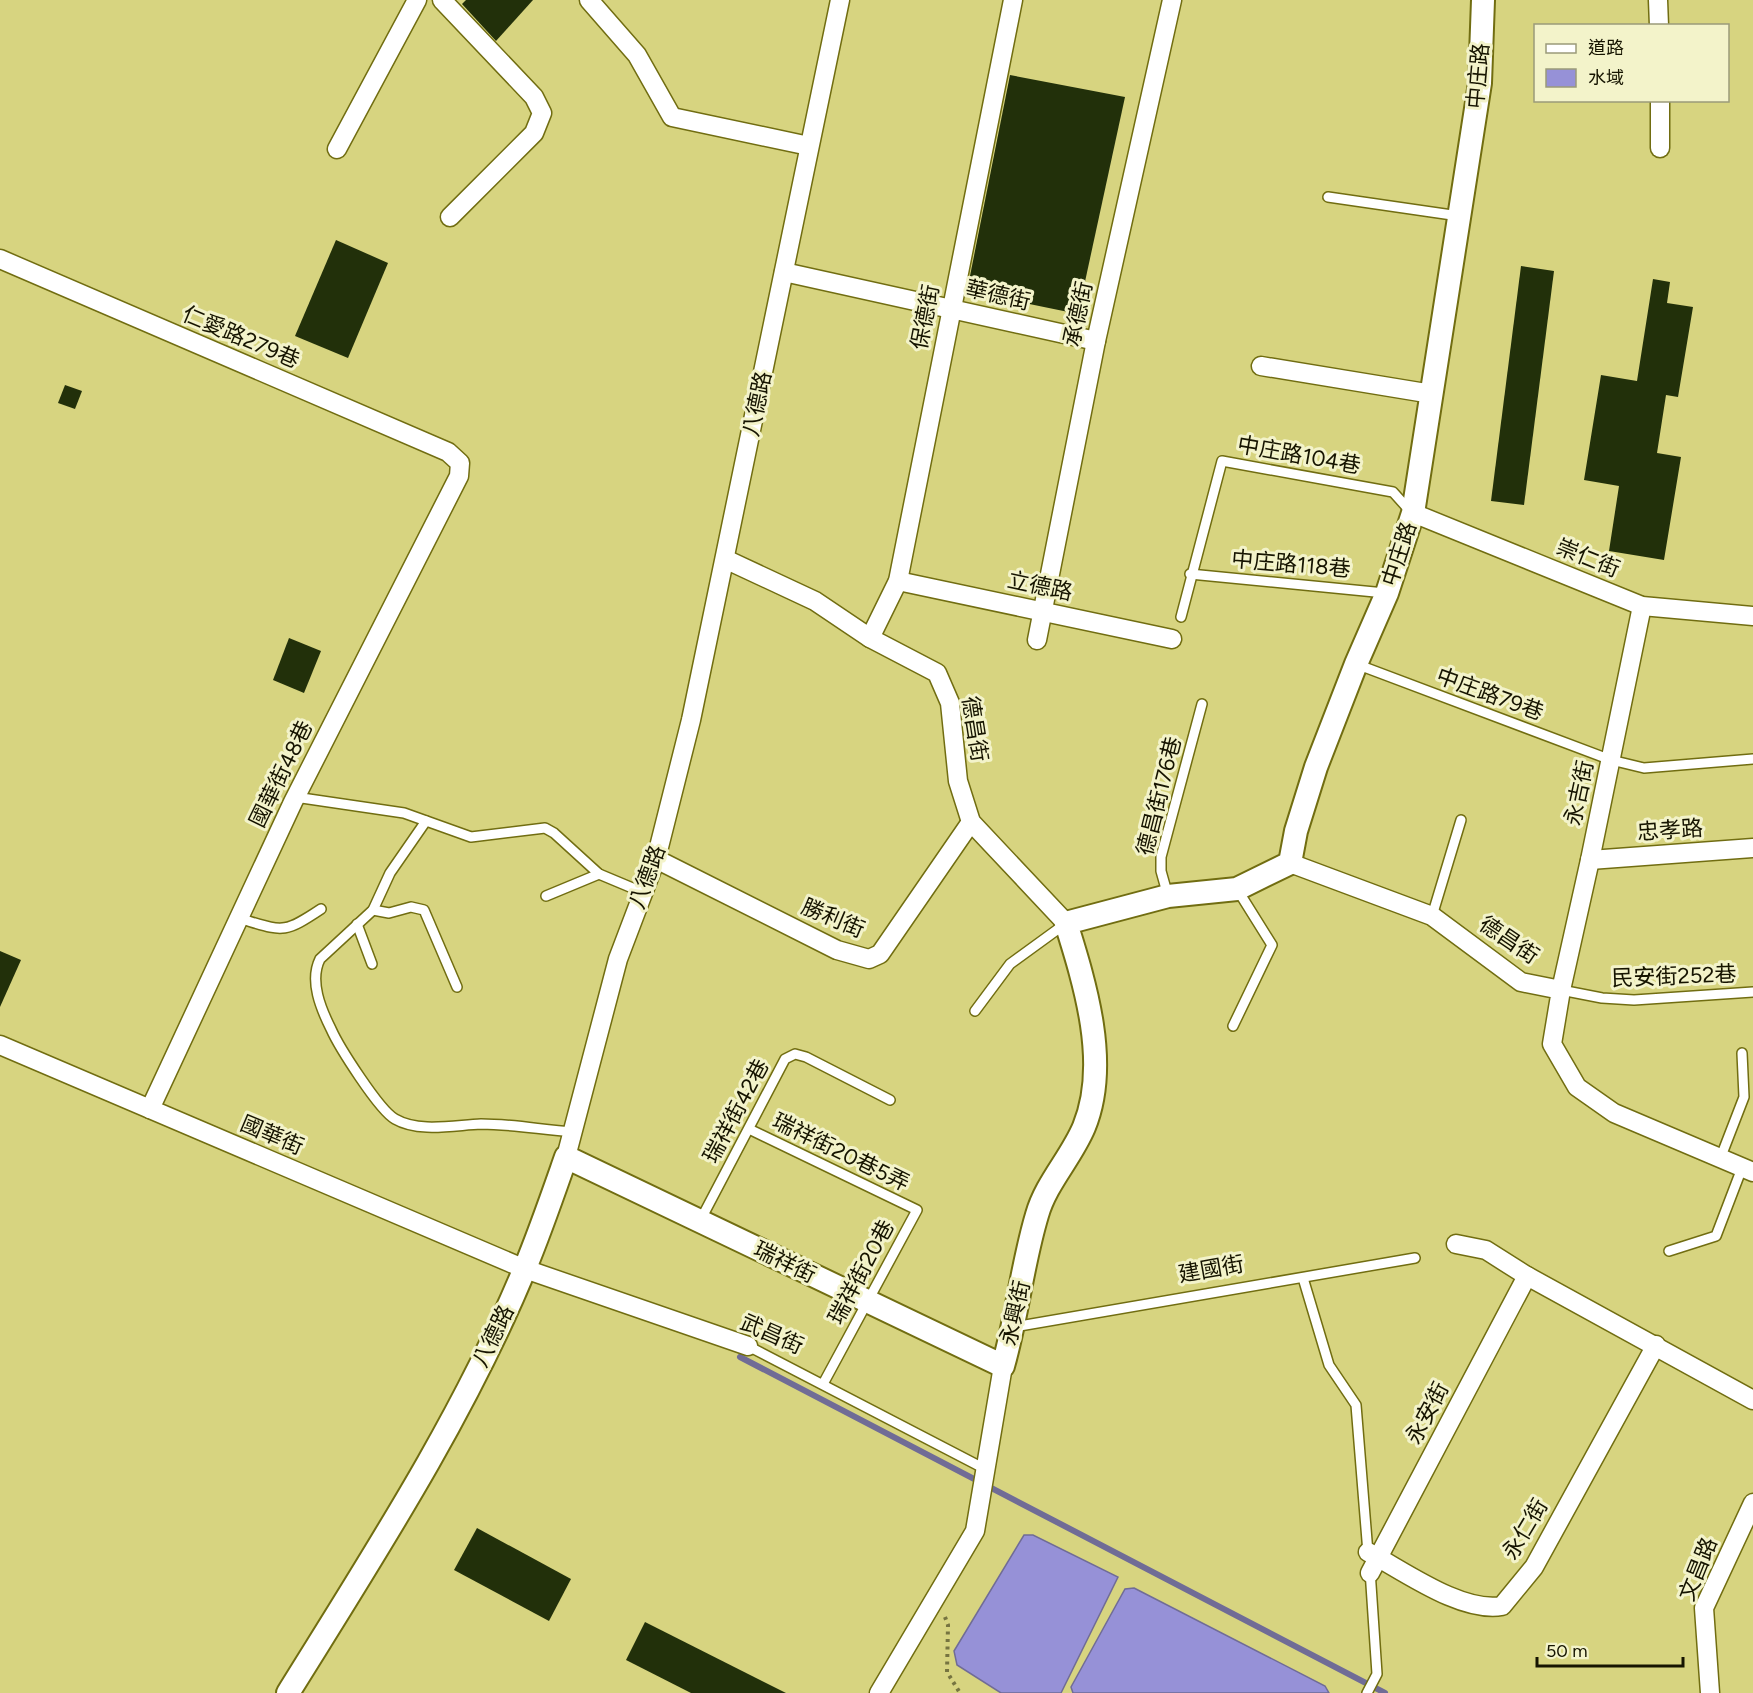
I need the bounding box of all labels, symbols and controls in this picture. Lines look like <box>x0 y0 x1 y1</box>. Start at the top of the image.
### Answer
legend <box>1534 24 1729 102</box>
text: 道路 <box>1588 37 1624 59</box>
street label: 中庄路 <box>1462 42 1494 110</box>
text: 水域 <box>1588 67 1624 89</box>
street label: 華德街 <box>963 274 1033 316</box>
street label: 承德街 <box>1058 279 1098 349</box>
street label: 保德街 <box>905 282 945 352</box>
street label: 仁愛路279巷 <box>178 300 304 374</box>
street label: 八德路 <box>737 369 777 439</box>
street label: 中庄路104巷 <box>1235 431 1363 479</box>
street label: 中庄路 <box>1376 518 1422 590</box>
street label: 崇仁街 <box>1552 533 1624 583</box>
street label: 中庄路118巷 <box>1230 545 1352 583</box>
street label: 立德路 <box>1005 566 1075 606</box>
street label: 中庄路79巷 <box>1433 662 1547 726</box>
street label: 德昌街 <box>957 694 993 764</box>
street label: 國華街48巷 <box>244 716 318 832</box>
street label: 德昌街176巷 <box>1131 734 1187 858</box>
street label: 永吉街 <box>1559 758 1599 828</box>
street label: 忠孝路 <box>1636 814 1704 846</box>
street label: 八德路 <box>623 841 671 913</box>
street label: 勝利街 <box>797 893 869 943</box>
street label: 德昌街 <box>1474 910 1544 970</box>
street label: 民安街252巷 <box>1611 960 1737 992</box>
street label: 瑞祥街42巷 <box>697 1054 775 1168</box>
street label: 瑞祥街20巷5弄 <box>768 1107 914 1197</box>
street label: 國華街 <box>236 1110 308 1160</box>
street label: 瑞祥街20巷 <box>822 1215 900 1329</box>
street label: 瑞祥街 <box>749 1235 821 1289</box>
street label: 建國街 <box>1176 1250 1246 1288</box>
street label: 永興街 <box>994 1278 1036 1348</box>
street label: 八德路 <box>466 1300 520 1372</box>
street label: 武昌街 <box>736 1308 808 1360</box>
street label: 永安街 <box>1400 1378 1454 1448</box>
street label: 永仁街 <box>1496 1494 1554 1564</box>
street label: 文昌路 <box>1673 1533 1723 1605</box>
scale bar <box>1537 1630 1682 1668</box>
text: 50 m <box>1546 1640 1588 1662</box>

